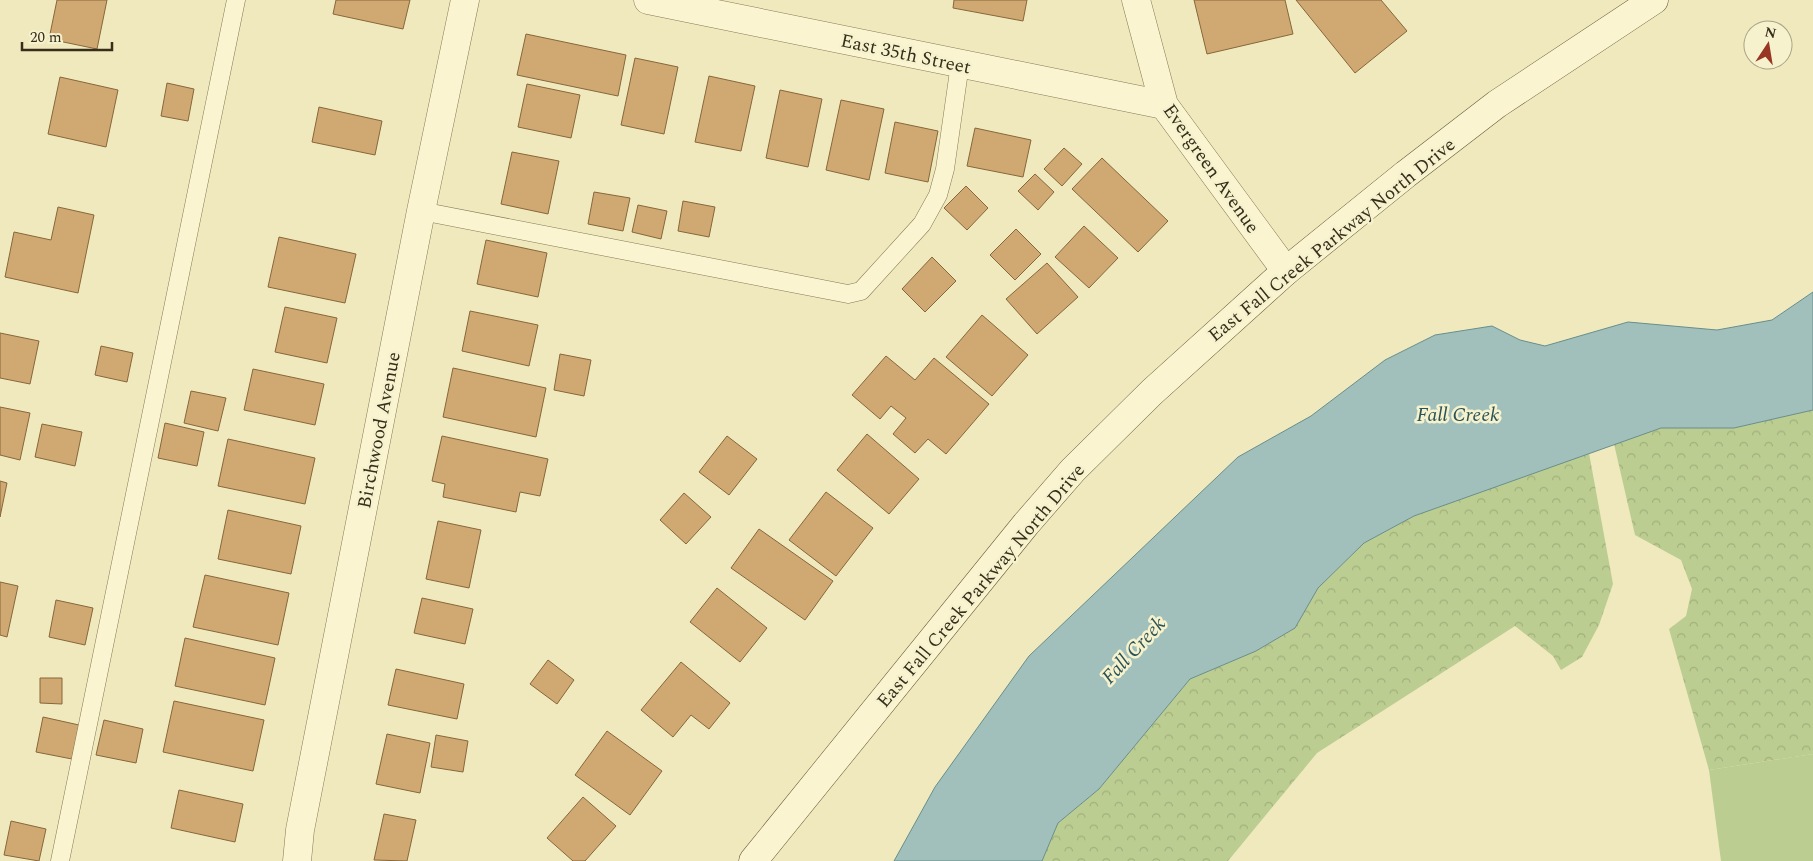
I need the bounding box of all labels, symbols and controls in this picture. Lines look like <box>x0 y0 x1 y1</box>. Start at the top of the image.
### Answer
scale bar <box>22 20 112 52</box>
north arrow <box>1743 20 1793 70</box>
text: N <box>1763 21 1778 44</box>
text: 20 m <box>30 26 62 49</box>
street label: East 35th Street <box>838 27 974 82</box>
street label: Evergreen Avenue <box>1155 98 1267 240</box>
street label: East Fall Creek Parkway North Drive <box>1202 131 1462 349</box>
street label: Birchwood Avenue <box>350 349 409 511</box>
water label: Fall Creek <box>1417 400 1500 430</box>
street label: East Fall Creek Parkway North Drive <box>870 457 1092 715</box>
water label: Fall Creek <box>1095 610 1173 691</box>

